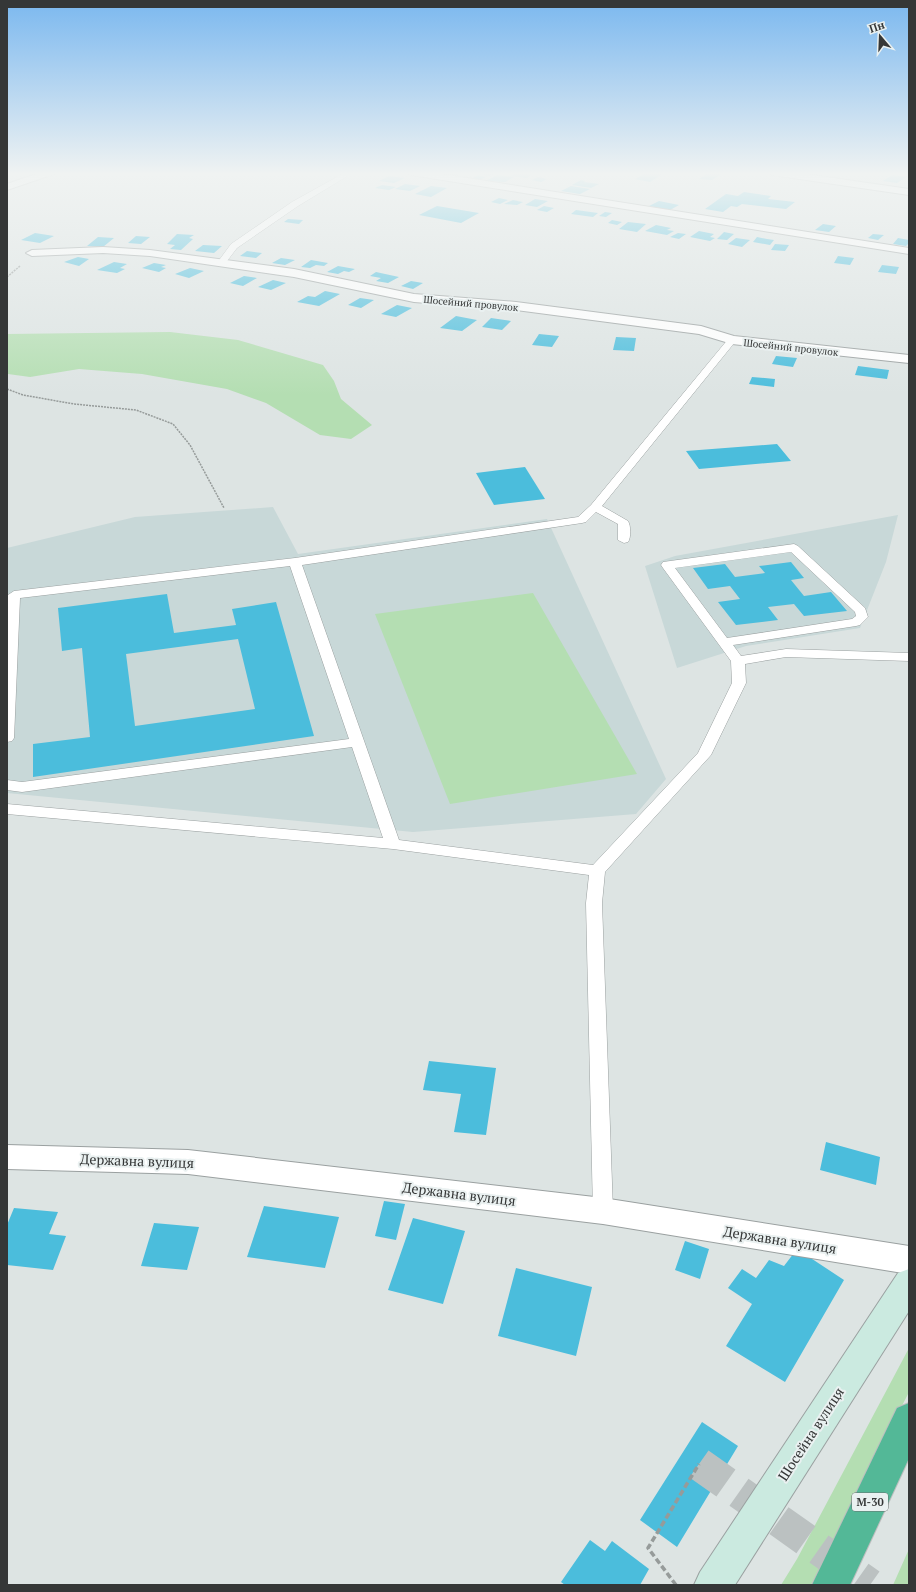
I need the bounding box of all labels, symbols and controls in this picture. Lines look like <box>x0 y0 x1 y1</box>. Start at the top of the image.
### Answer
north arrow <box>860 16 900 56</box>
text: Пн <box>867 17 886 36</box>
street label: Шосейний провулок <box>423 293 519 314</box>
street label: Шосейний провулок <box>743 336 839 359</box>
street label: Державна вулиця <box>80 1149 194 1172</box>
street label: Державна вулиця <box>401 1177 517 1210</box>
street label: Державна вулиця <box>722 1221 838 1258</box>
street label: Шосейна вулиця <box>773 1383 848 1484</box>
road number: М-30 <box>852 1493 888 1511</box>

